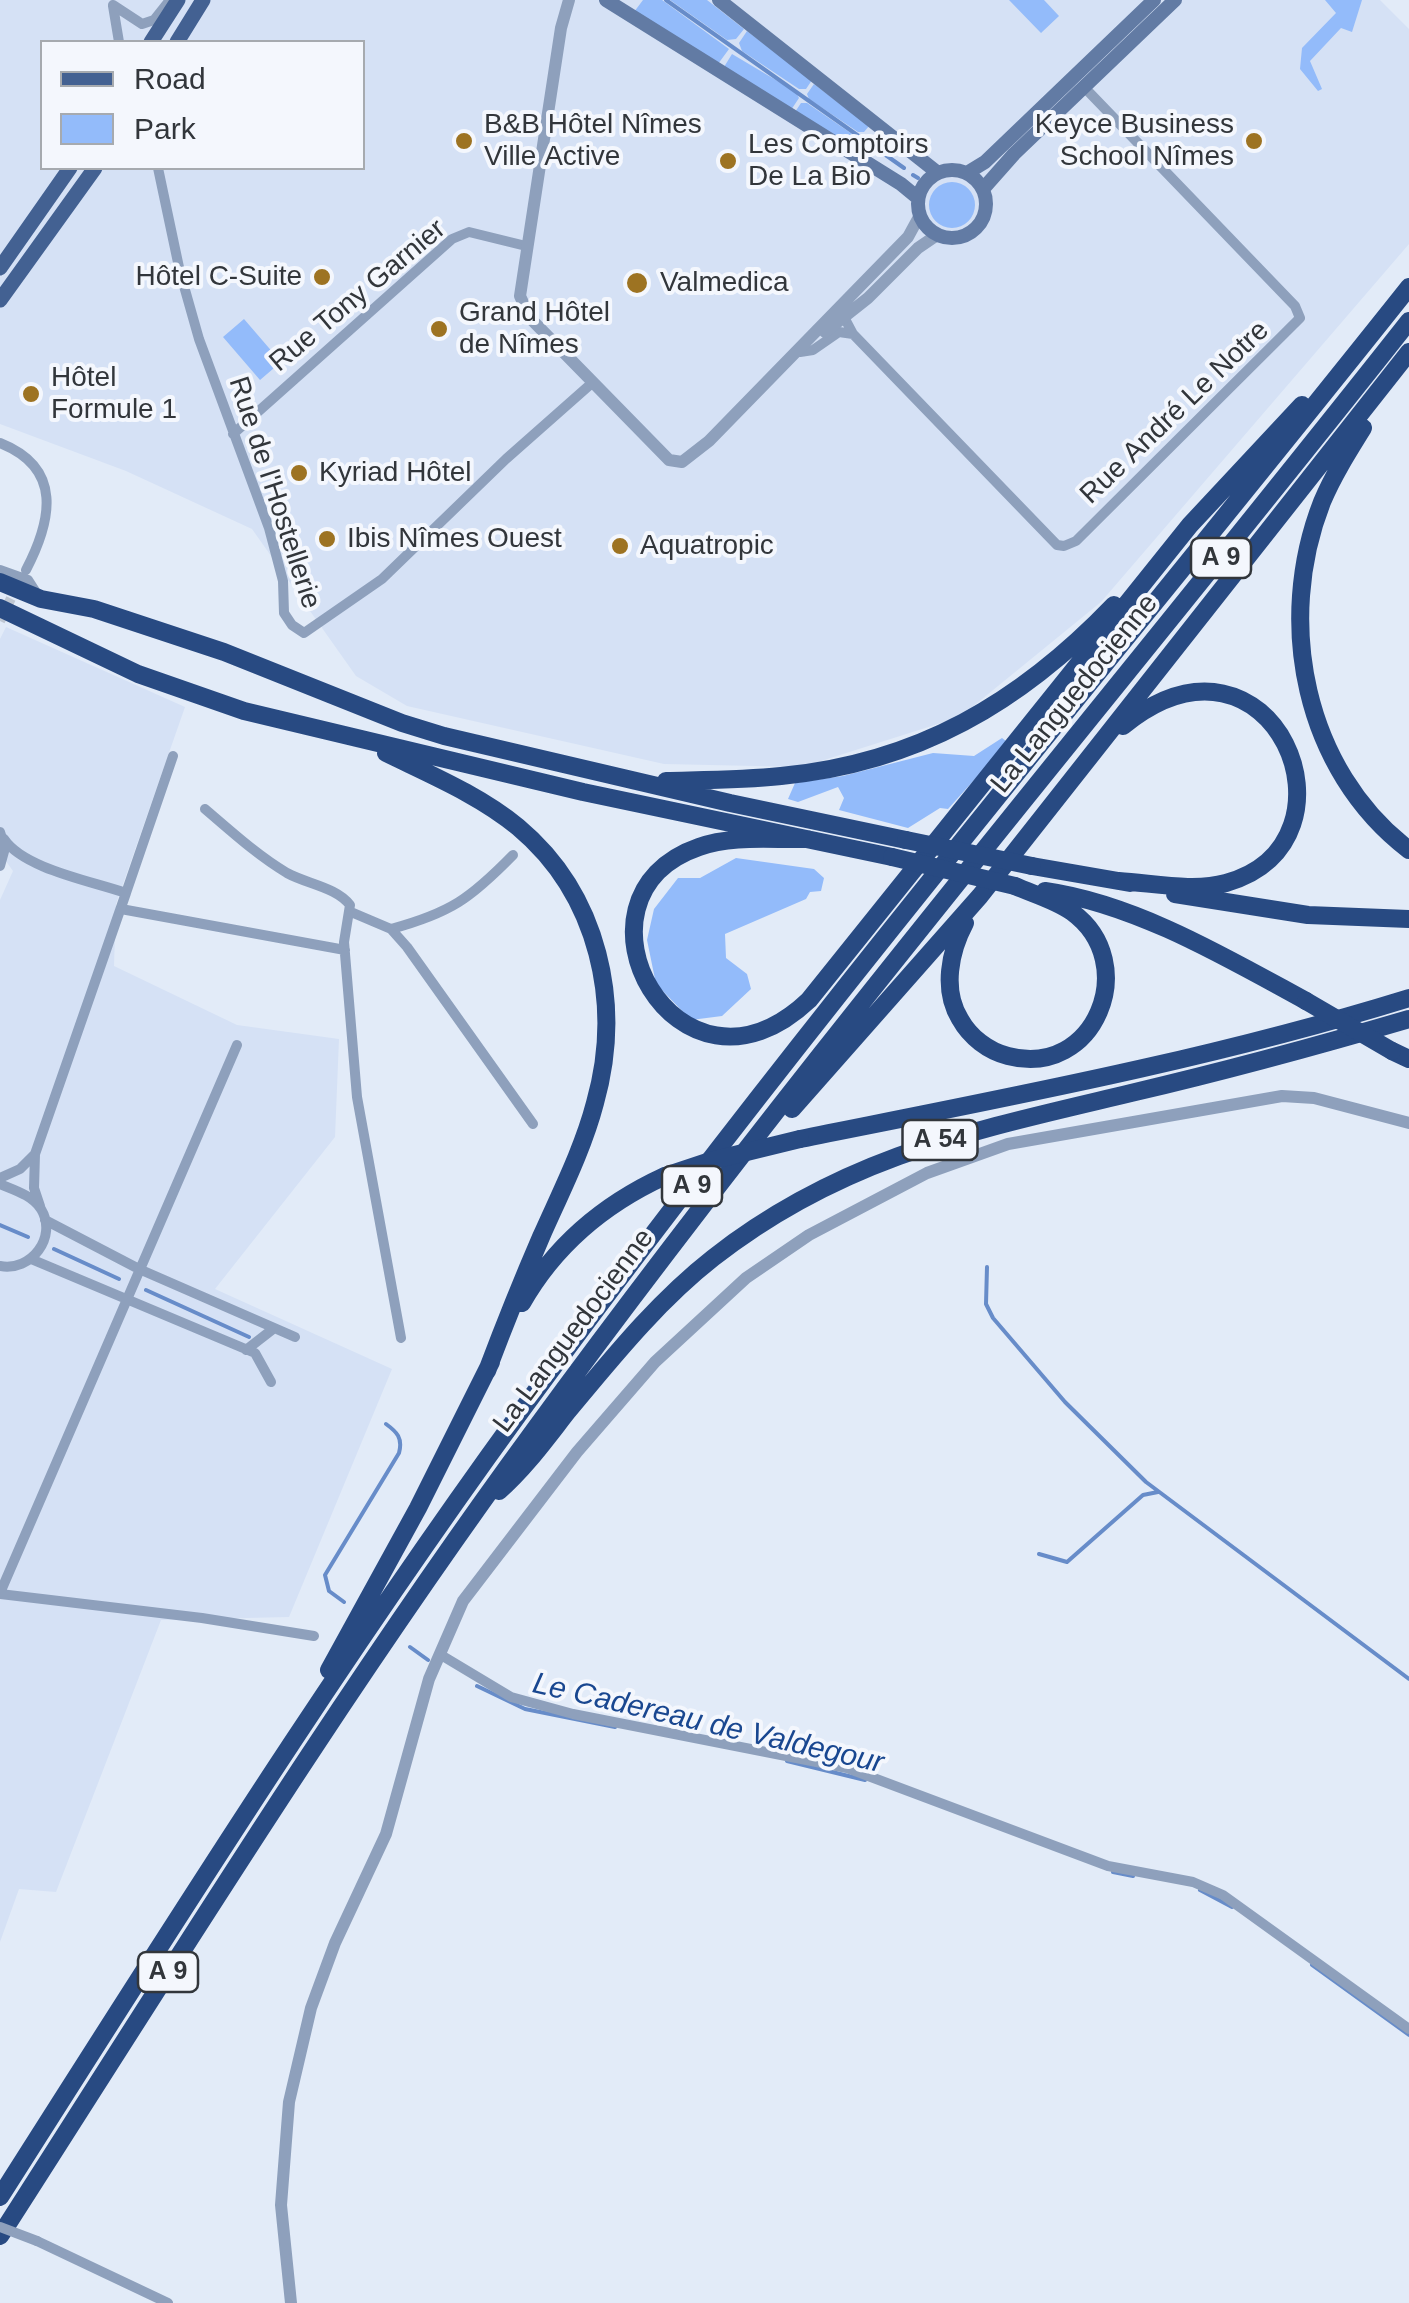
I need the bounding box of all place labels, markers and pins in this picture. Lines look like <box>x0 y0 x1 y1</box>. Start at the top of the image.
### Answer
place label: B&B Hôtel Nîmes Ville Active <box>484 108 702 174</box>
place label: Keyce Business School Nîmes <box>1035 108 1234 174</box>
place label: Les Comptoirs De La Bio <box>748 128 929 194</box>
marker: B&B Hôtel Nîmes Ville Active <box>453 130 475 152</box>
marker: Keyce Business School Nîmes <box>1243 130 1265 152</box>
marker: Les Comptoirs De La Bio <box>717 150 739 172</box>
place label: Hôtel C-Suite <box>135 260 302 294</box>
marker: Hôtel C-Suite <box>311 266 333 288</box>
place label: Valmedica <box>660 266 789 300</box>
marker: Valmedica <box>624 270 650 296</box>
place label: Grand Hôtel de Nîmes <box>459 296 610 362</box>
marker: Grand Hôtel de Nîmes <box>428 318 450 340</box>
place label: Hôtel Formule 1 <box>51 361 177 427</box>
marker: Hôtel Formule 1 <box>20 383 42 405</box>
place label: Kyriad Hôtel <box>319 456 472 490</box>
marker: Kyriad Hôtel <box>288 462 310 484</box>
place label: Ibis Nîmes Ouest <box>347 522 562 556</box>
marker: Ibis Nîmes Ouest <box>316 528 338 550</box>
place label: Aquatropic <box>640 529 774 563</box>
marker: Aquatropic <box>609 535 631 557</box>

